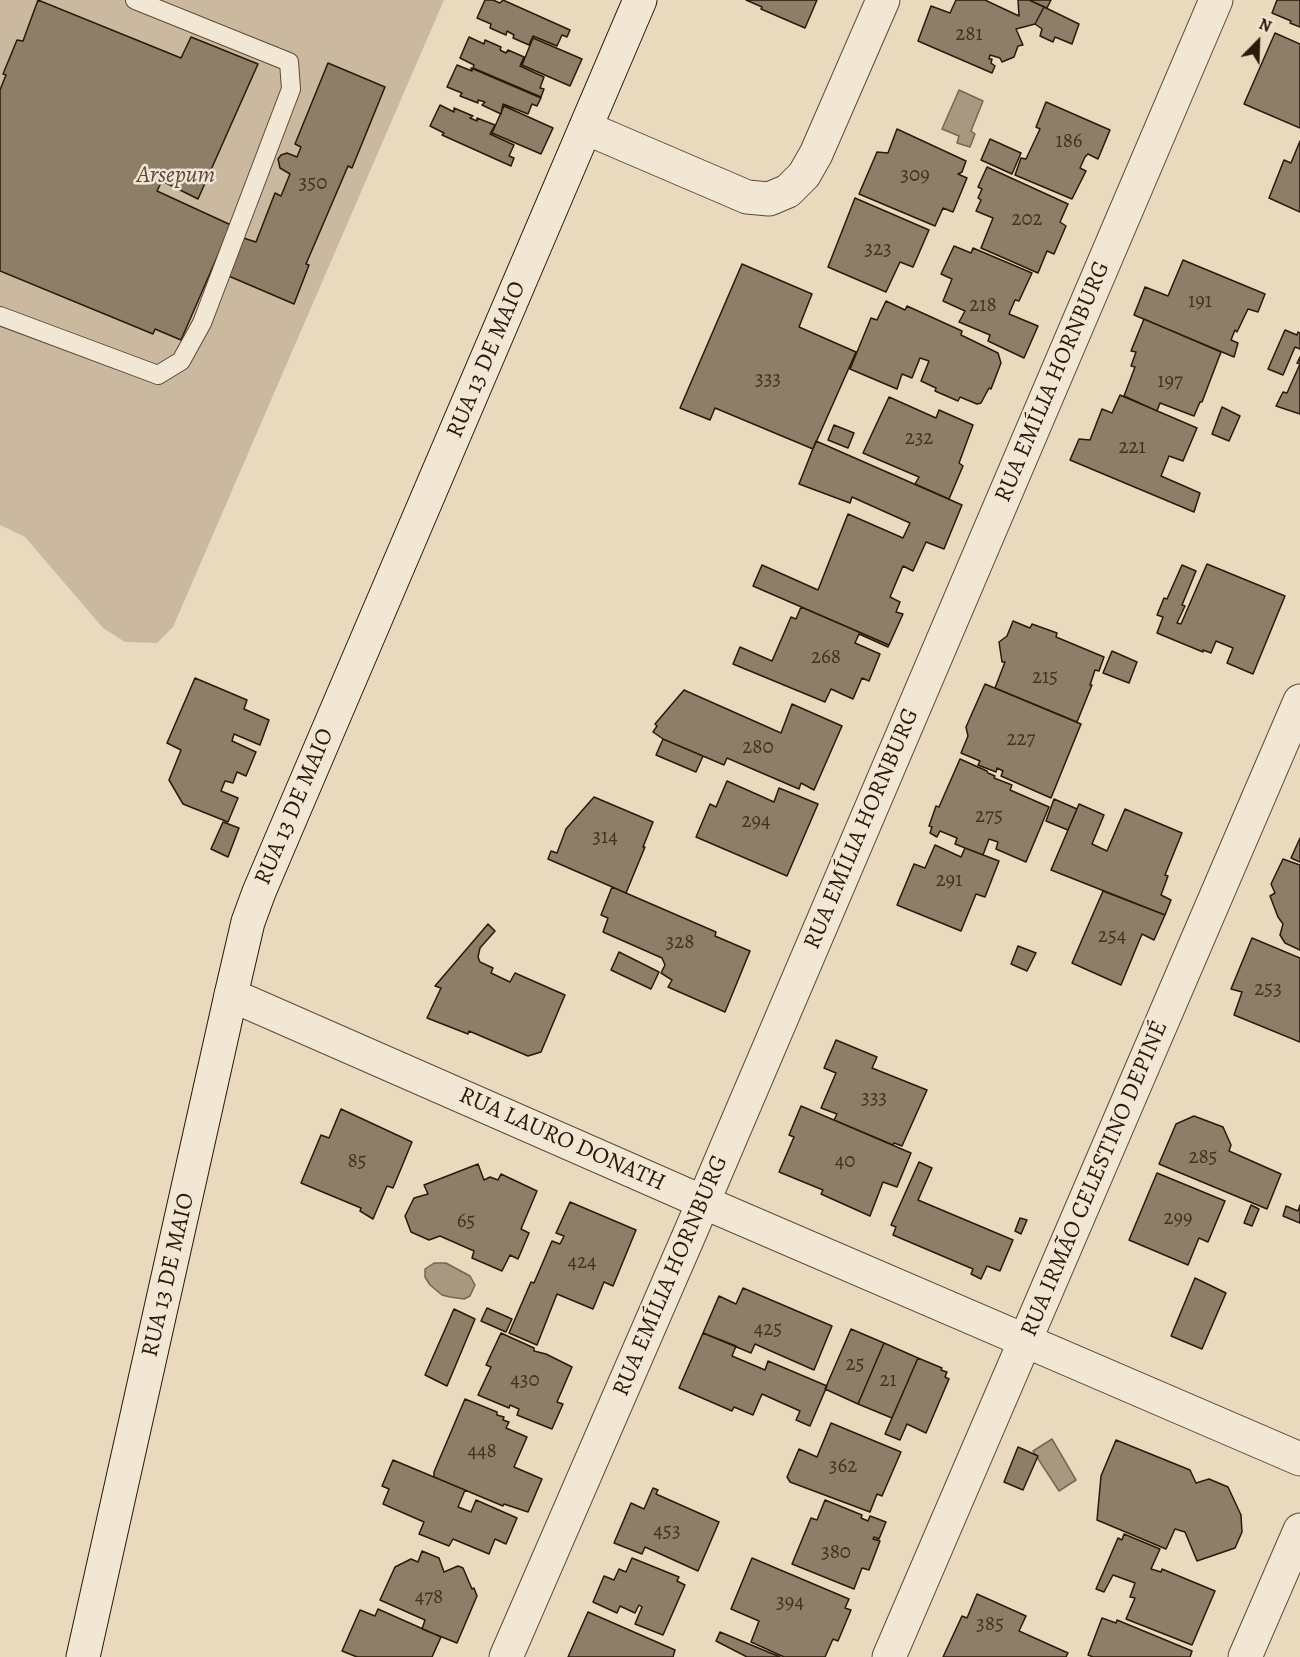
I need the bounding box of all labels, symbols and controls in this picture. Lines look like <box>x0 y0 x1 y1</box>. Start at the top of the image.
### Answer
north arrow <box>1228 12 1288 72</box>
text: N <box>1255 13 1275 38</box>
house number: 281 <box>955 22 983 48</box>
house number: 186 <box>1055 129 1083 155</box>
park label: Arsepum <box>137 162 215 190</box>
house number: 309 <box>900 163 930 189</box>
house number: 350 <box>299 171 327 197</box>
house number: 202 <box>1011 207 1043 233</box>
house number: 323 <box>864 237 892 263</box>
street label: RUA EMÍLIA HORNBURG <box>989 257 1117 507</box>
street label: RUA 13 DE MAIO <box>441 277 533 443</box>
house number: 191 <box>1188 289 1212 315</box>
house number: 218 <box>969 293 997 319</box>
house number: 333 <box>755 367 781 393</box>
house number: 197 <box>1157 369 1183 395</box>
house number: 232 <box>905 426 933 452</box>
house number: 221 <box>1118 435 1146 461</box>
house number: 268 <box>811 645 841 671</box>
house number: 215 <box>1032 665 1058 691</box>
street label: RUA EMÍLIA HORNBURG <box>798 704 926 954</box>
street label: RUA 13 DE MAIO <box>249 724 341 890</box>
house number: 227 <box>1007 727 1035 753</box>
house number: 280 <box>742 735 774 761</box>
house number: 275 <box>975 804 1003 830</box>
house number: 294 <box>741 809 771 835</box>
house number: 314 <box>592 825 618 851</box>
house number: 291 <box>936 868 962 894</box>
house number: 254 <box>1098 924 1126 950</box>
house number: 328 <box>666 930 694 956</box>
house number: 253 <box>1254 977 1282 1003</box>
street label: RUA IRMÃO CELESTINO DEPINÉ <box>1015 1017 1175 1341</box>
street label: RUA LAURO DONATH <box>454 1082 670 1198</box>
house number: 333 <box>861 1086 887 1112</box>
house number: 285 <box>1188 1145 1218 1171</box>
house number: 85 <box>347 1149 367 1175</box>
house number: 40 <box>835 1149 855 1175</box>
street label: RUA EMÍLIA HORNBURG <box>607 1151 735 1401</box>
street label: RUA 13 DE MAIO <box>136 1190 202 1360</box>
house number: 299 <box>1163 1206 1193 1232</box>
house number: 65 <box>457 1209 475 1235</box>
house number: 424 <box>567 1250 597 1276</box>
house number: 425 <box>754 1317 782 1343</box>
house number: 25 <box>845 1352 865 1378</box>
house number: 430 <box>510 1368 540 1394</box>
house number: 21 <box>879 1368 897 1394</box>
house number: 448 <box>467 1439 497 1465</box>
house number: 362 <box>829 1454 857 1480</box>
house number: 453 <box>653 1519 681 1545</box>
house number: 380 <box>821 1540 851 1566</box>
house number: 478 <box>415 1585 443 1611</box>
house number: 394 <box>776 1590 804 1616</box>
house number: 385 <box>976 1612 1004 1638</box>

